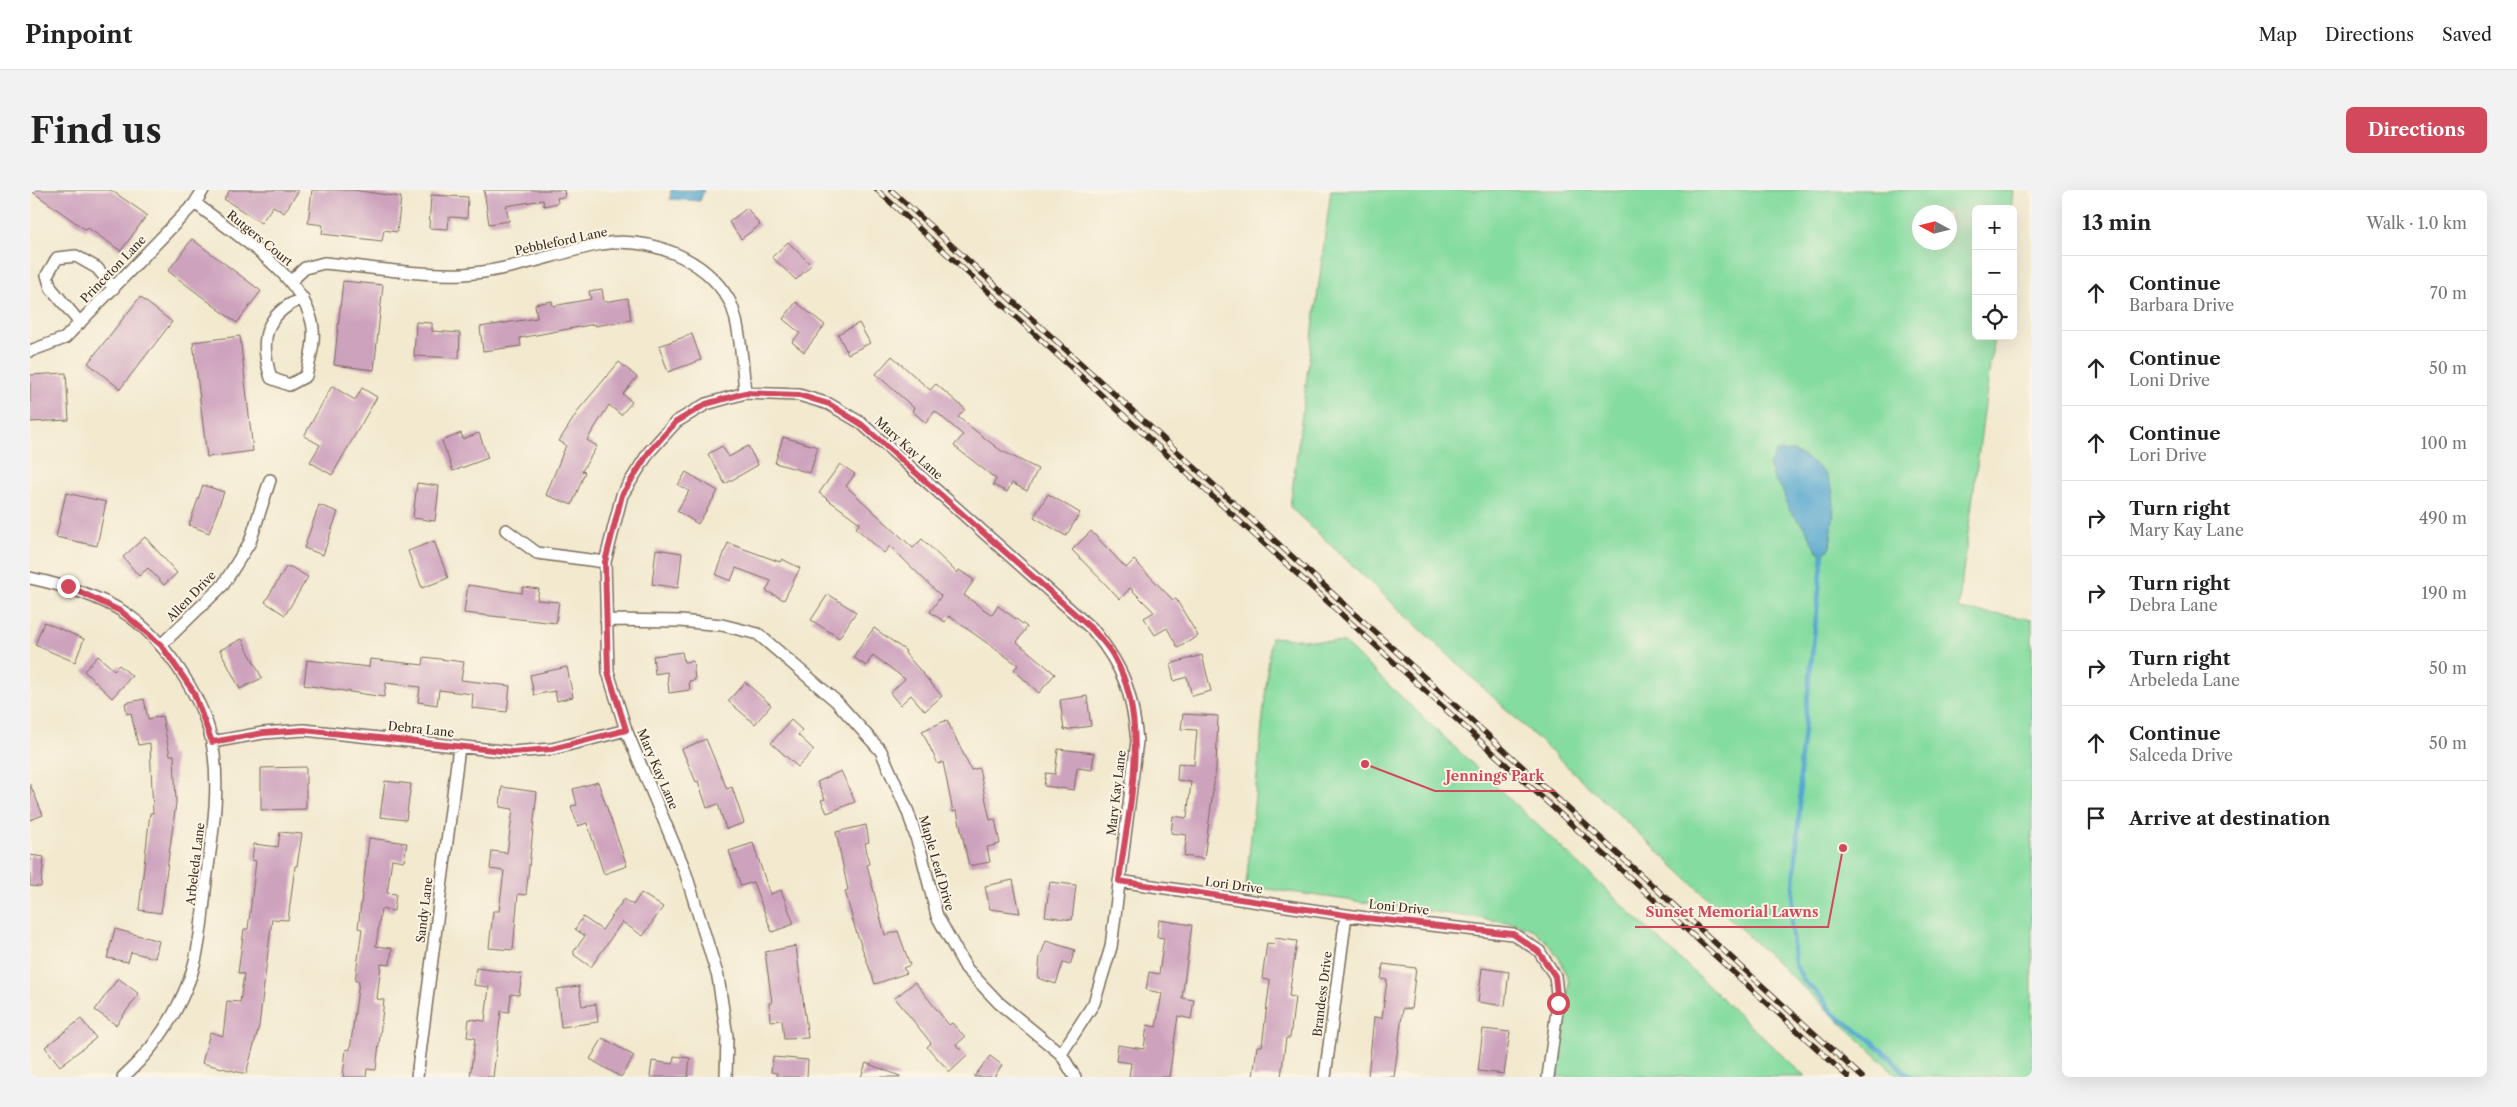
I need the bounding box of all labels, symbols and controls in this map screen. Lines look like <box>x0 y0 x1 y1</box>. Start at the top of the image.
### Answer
text: Pinpoint <box>25 20 132 49</box>
text: Map <box>2258 24 2297 46</box>
text: Directions <box>2325 24 2414 46</box>
text: Saved <box>2442 24 2492 46</box>
button: Directions <box>2346 107 2487 153</box>
text: Find us <box>30 109 162 152</box>
north arrow <box>1912 205 1957 250</box>
map controls <box>1972 205 2017 340</box>
button: + <box>1972 205 2017 250</box>
street label: Rutgers Court <box>224 207 296 270</box>
text: 13 min <box>2082 210 2151 235</box>
text: Walk · 1.0 km <box>2367 213 2467 233</box>
street label: Pebbleford Lane <box>513 224 609 258</box>
street label: Princeton Lane <box>77 232 149 306</box>
button: − <box>1972 250 2017 295</box>
text: Continue <box>2129 272 2221 295</box>
icon: ahead <box>2082 279 2110 307</box>
text: 70 m <box>2430 283 2467 303</box>
button: locate <box>1972 295 2017 340</box>
text: Barbara Drive <box>2129 295 2234 315</box>
text: Continue <box>2129 347 2221 370</box>
icon: ahead <box>2082 354 2110 382</box>
text: 50 m <box>2429 358 2467 378</box>
text: Loni Drive <box>2129 370 2210 390</box>
street label: Mary Kay Lane <box>872 414 946 483</box>
text: Continue <box>2129 422 2221 445</box>
icon: ahead <box>2082 429 2110 457</box>
text: 100 m <box>2421 433 2467 453</box>
text: Lori Drive <box>2129 445 2207 465</box>
text: Turn right <box>2129 497 2230 520</box>
icon: right <box>2082 504 2110 532</box>
text: 490 m <box>2419 508 2467 528</box>
text: Mary Kay Lane <box>2129 520 2244 540</box>
street label: Allen Drive <box>162 567 219 625</box>
text: Turn right <box>2129 572 2230 595</box>
route end <box>57 575 80 598</box>
icon: right <box>2082 579 2110 607</box>
text: 190 m <box>2422 583 2467 603</box>
text: Debra Lane <box>2129 595 2218 615</box>
text: Turn right <box>2129 647 2230 670</box>
icon: right <box>2082 654 2110 682</box>
text: 50 m <box>2429 658 2467 678</box>
text: Arbeleda Lane <box>2129 670 2240 690</box>
street label: Debra Lane <box>387 718 455 740</box>
text: Continue <box>2129 722 2221 745</box>
street label: Mary Kay Lane <box>634 726 682 812</box>
icon: ahead <box>2082 729 2110 757</box>
text: 50 m <box>2429 733 2467 753</box>
text: Salceda Drive <box>2129 745 2233 765</box>
street label: Mary Kay Lane <box>1103 749 1129 837</box>
callout: Jennings Park <box>1435 762 1555 791</box>
text: Jennings Park <box>1442 767 1545 785</box>
icon: arrive <box>2082 804 2110 832</box>
text: Arrive at destination <box>2129 807 2330 830</box>
street label: Maple Leaf Drive <box>916 813 958 913</box>
street label: Arbeleda Lane <box>182 821 208 907</box>
street label: Lori Drive <box>1204 874 1264 897</box>
street label: Sandy Lane <box>413 876 436 944</box>
street label: Loni Drive <box>1368 896 1430 918</box>
callout: Sunset Memorial Lawns <box>1635 898 1828 927</box>
text: Sunset Memorial Lawns <box>1646 903 1818 921</box>
street label: Brandess Drive <box>1309 950 1335 1038</box>
route start <box>1547 992 1570 1015</box>

